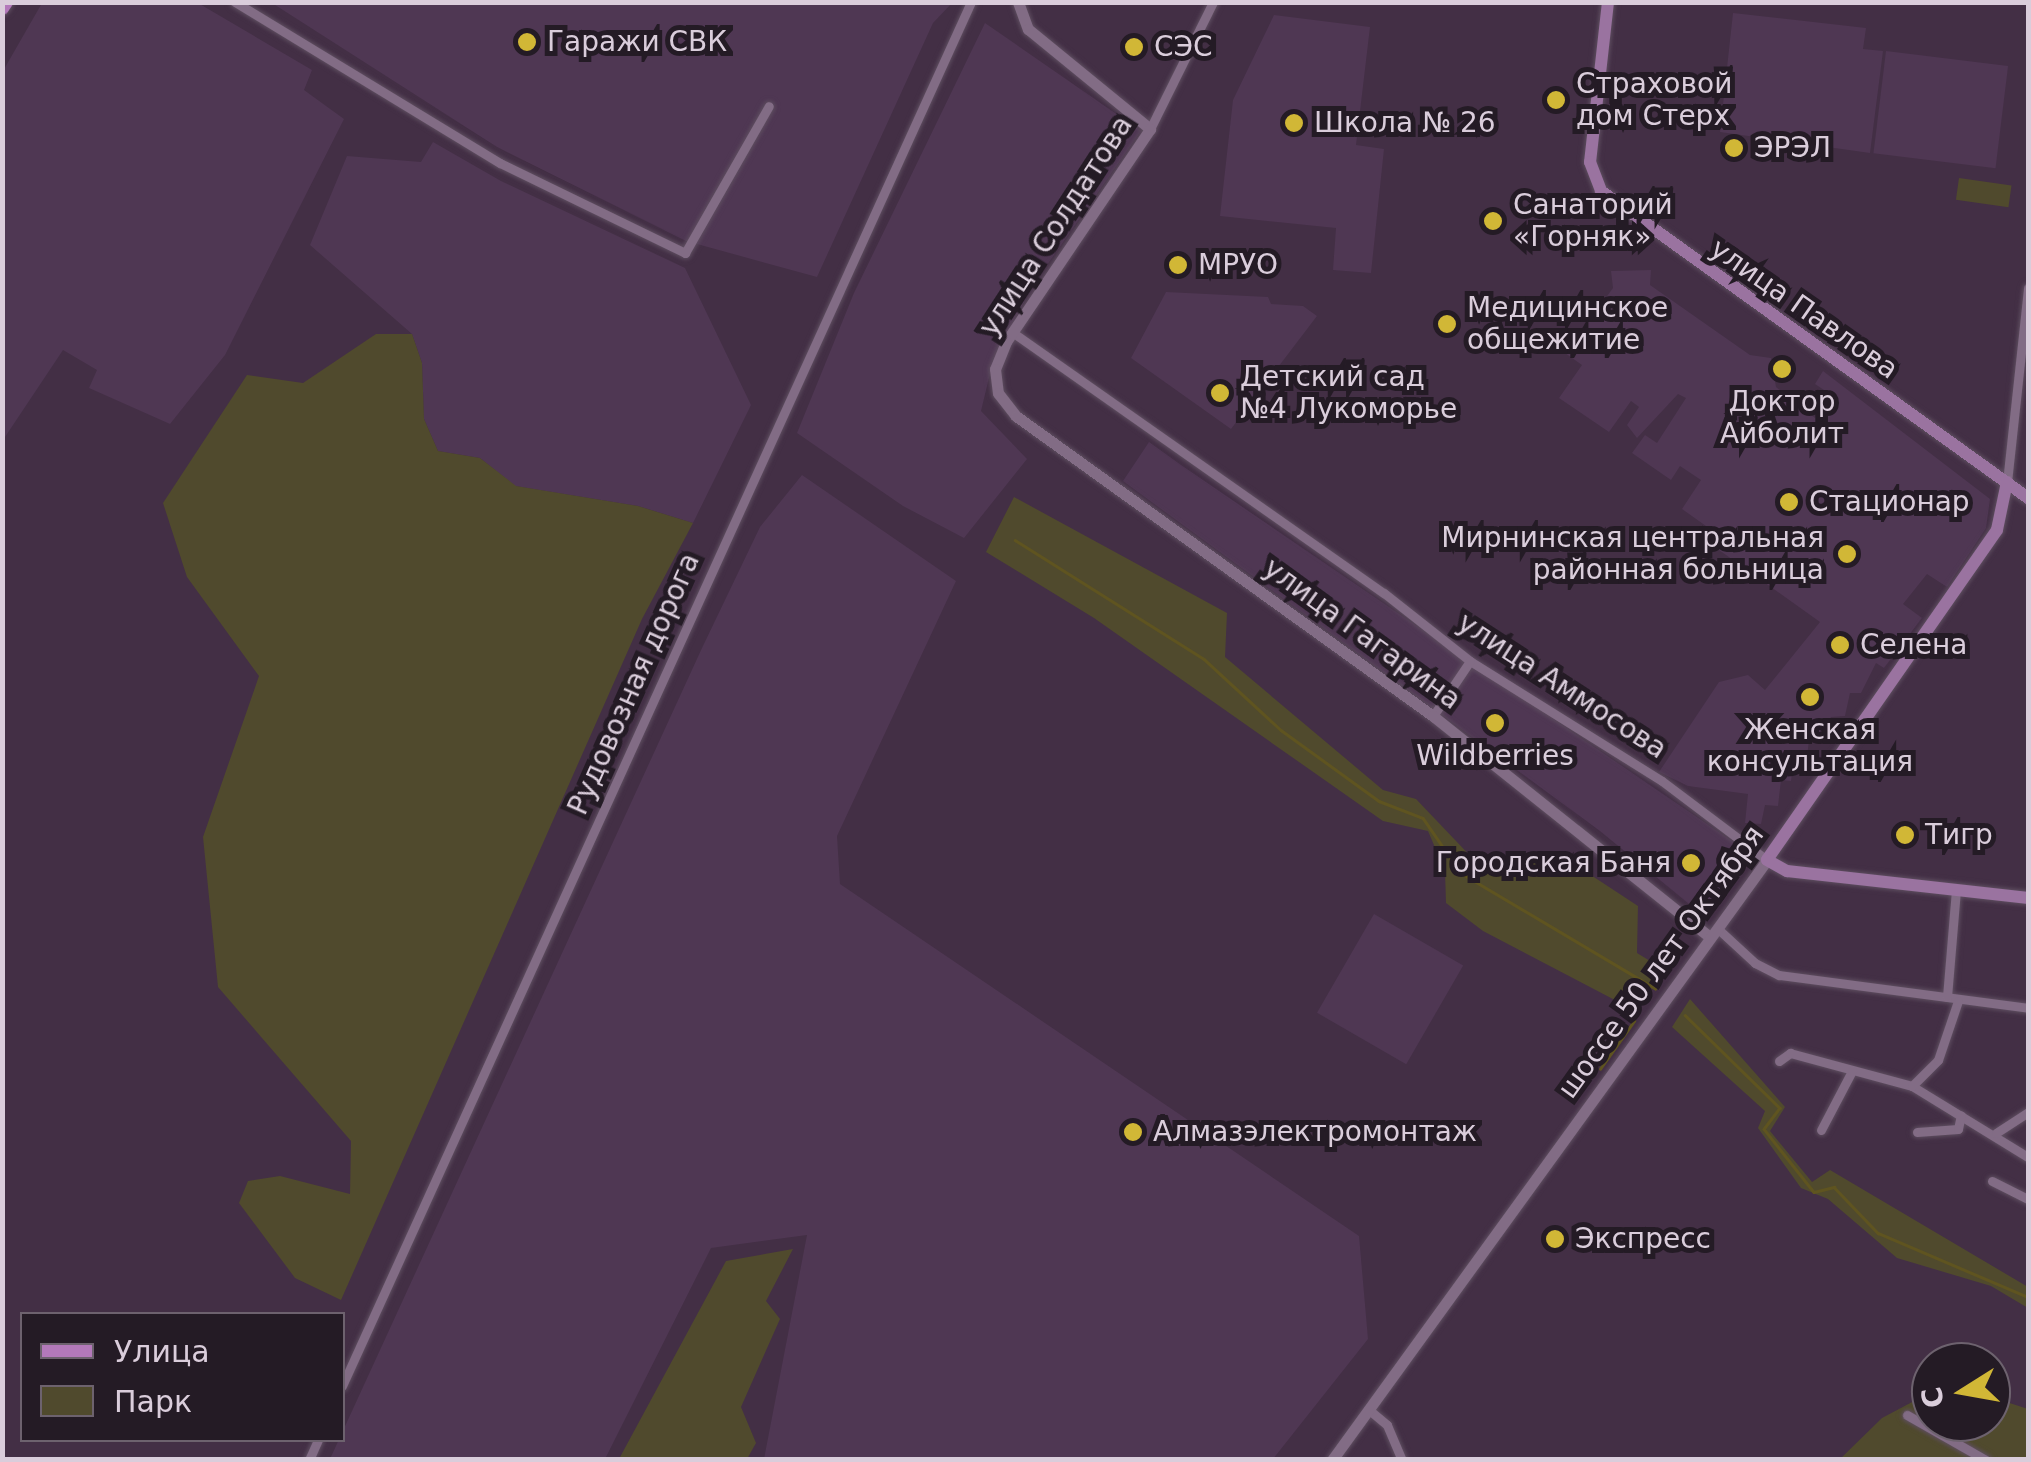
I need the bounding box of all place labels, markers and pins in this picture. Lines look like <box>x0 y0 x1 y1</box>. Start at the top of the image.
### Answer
place label: Гаражи СВК <box>547 25 727 59</box>
place label: СЭС <box>1154 30 1213 64</box>
marker: Гаражи СВК <box>516 31 538 53</box>
marker: СЭС <box>1123 36 1145 58</box>
place label: Страховой дом Стерх <box>1576 67 1732 133</box>
marker: Страховой дом Стерх <box>1545 89 1567 111</box>
place label: Школа № 26 <box>1314 106 1496 140</box>
marker: Школа № 26 <box>1283 112 1305 134</box>
place label: ЭРЭЛ <box>1754 131 1831 165</box>
marker: ЭРЭЛ <box>1723 137 1745 159</box>
place label: Санаторий «Горняк» <box>1513 188 1673 254</box>
marker: Санаторий «Горняк» <box>1482 210 1504 232</box>
place label: МРУО <box>1198 248 1278 282</box>
marker: МРУО <box>1167 254 1189 276</box>
place label: Медицинское общежитие <box>1467 291 1668 357</box>
marker: Медицинское общежитие <box>1436 313 1458 335</box>
marker: Доктор Айболит <box>1771 358 1793 380</box>
place label: Детский сад №4 Лукоморье <box>1240 360 1457 426</box>
marker: Детский сад №4 Лукоморье <box>1209 382 1231 404</box>
place label: Доктор Айболит <box>1720 385 1844 451</box>
place label: Стационар <box>1809 485 1970 519</box>
marker: Стационар <box>1778 491 1800 513</box>
place label: Мирнинская центральная районная больница <box>1441 521 1824 587</box>
marker: Мирнинская центральная районная больница <box>1834 541 1860 567</box>
place label: Селена <box>1860 628 1967 662</box>
marker: Селена <box>1829 634 1851 656</box>
marker: Женская консультация <box>1799 686 1821 708</box>
marker: Wildberries <box>1484 712 1506 734</box>
place label: Женская консультация <box>1707 713 1913 779</box>
place label: Wildberries <box>1416 739 1574 773</box>
place label: Тигр <box>1925 818 1993 852</box>
marker: Тигр <box>1894 824 1916 846</box>
place label: Городская Баня <box>1436 846 1671 880</box>
marker: Городская Баня <box>1680 852 1702 874</box>
place label: Алмазэлектромонтаж <box>1153 1115 1477 1149</box>
marker: Алмазэлектромонтаж <box>1122 1121 1144 1143</box>
place label: Экспресс <box>1575 1222 1711 1256</box>
marker: Экспресс <box>1544 1228 1566 1250</box>

